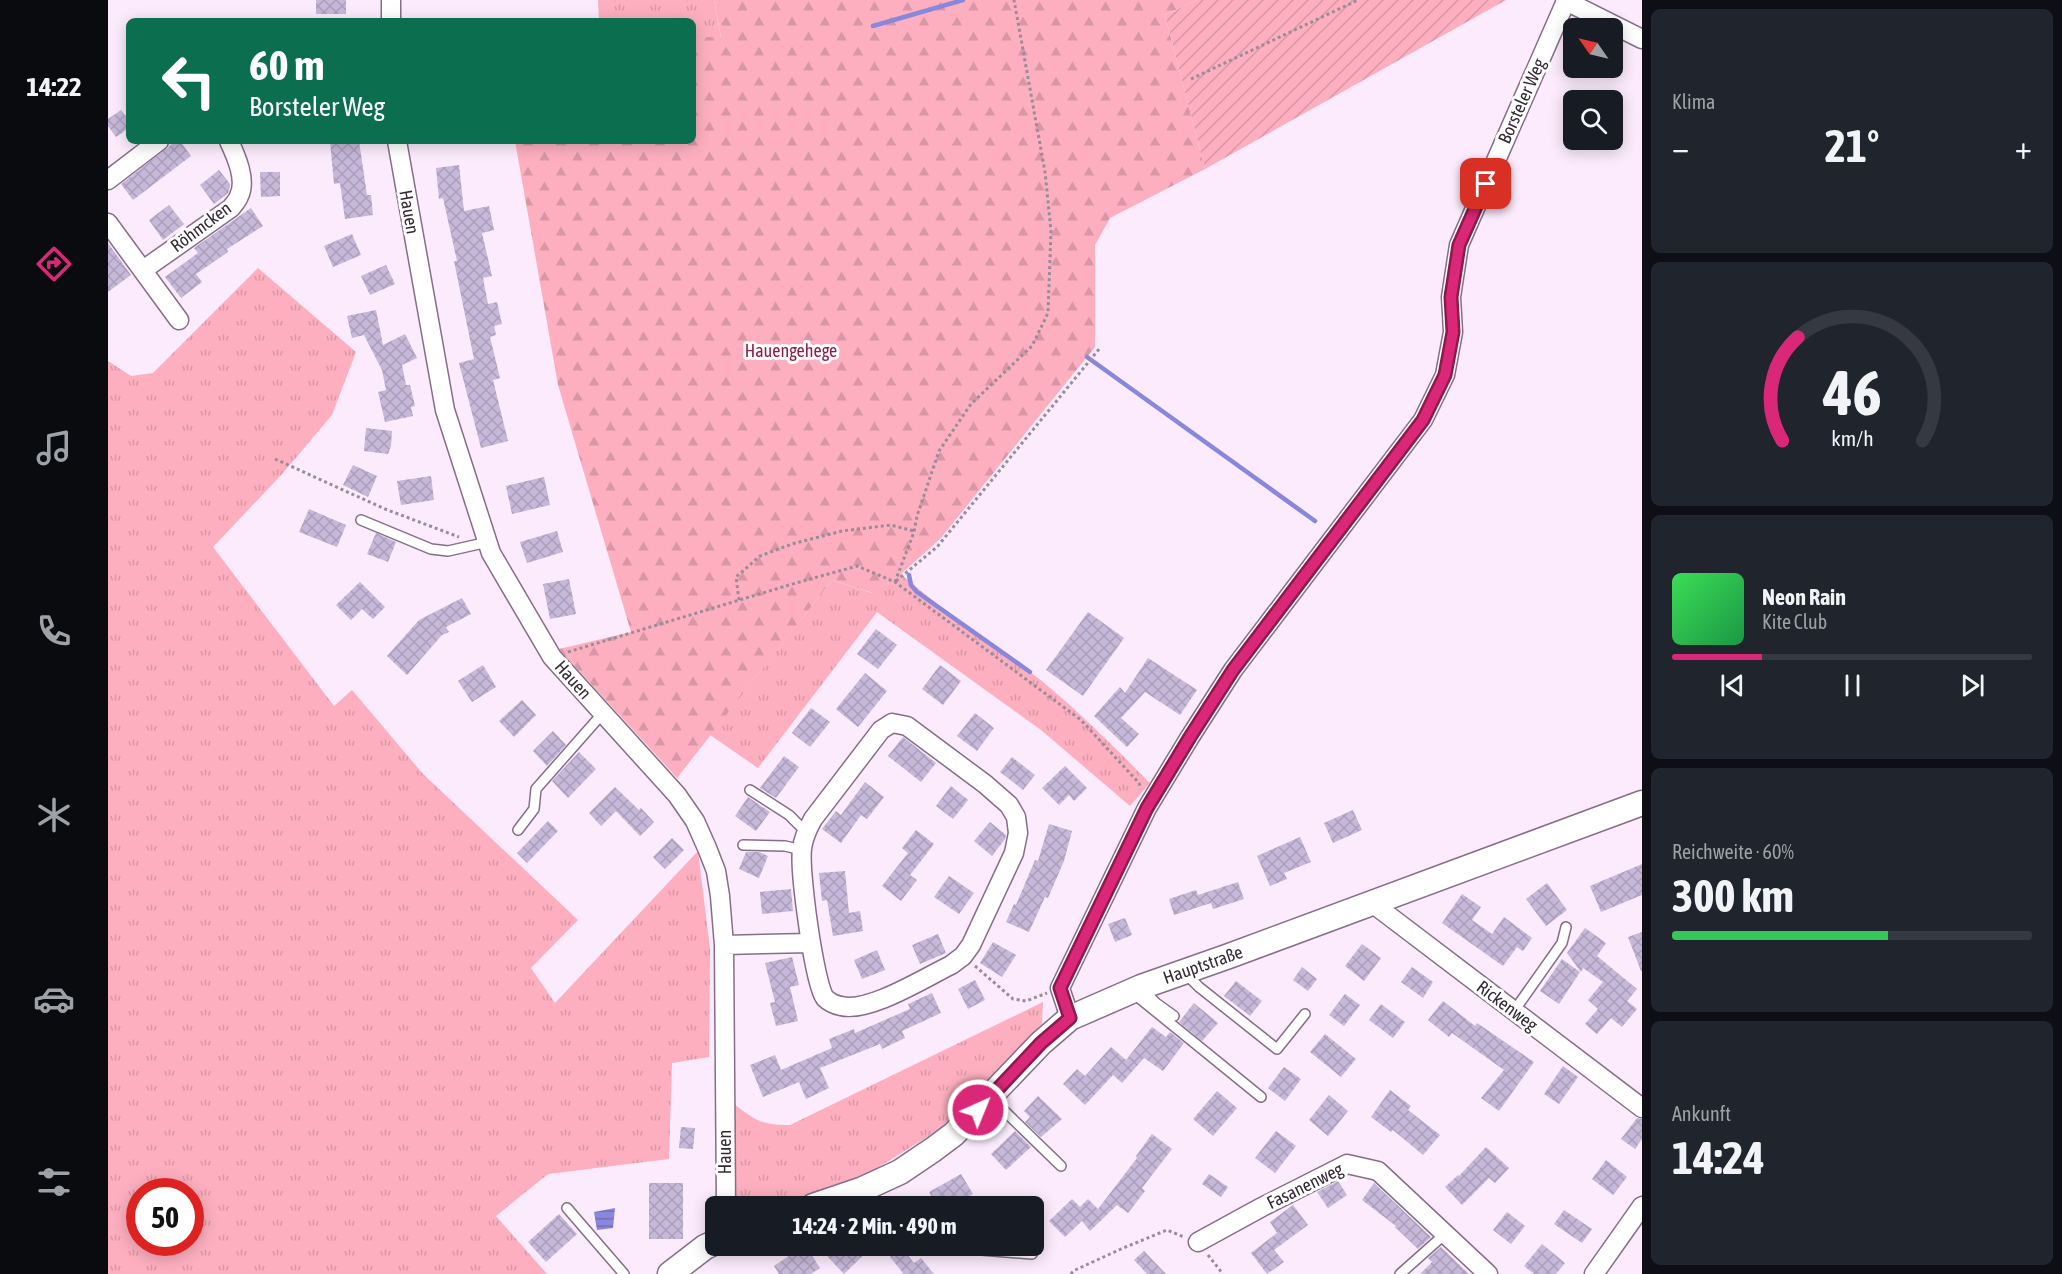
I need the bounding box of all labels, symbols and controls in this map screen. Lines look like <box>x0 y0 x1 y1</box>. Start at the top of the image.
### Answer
north arrow <box>1563 18 1623 78</box>
map controls <box>1563 18 1623 150</box>
text: 60 m <box>249 41 324 89</box>
icon: left <box>150 42 228 120</box>
street label: Borsteler Weg <box>1493 55 1550 147</box>
text: 14:22 <box>26 71 82 102</box>
button: search <box>1563 90 1623 150</box>
text: Klima <box>1672 90 1715 113</box>
text: Borsteler Weg <box>249 91 385 122</box>
text: 21° <box>1825 120 1879 172</box>
text: − <box>1672 128 1689 166</box>
text: + <box>2015 128 2032 166</box>
pin <box>1460 158 1511 209</box>
icon: arrive <box>1469 167 1502 200</box>
street label: Hauen <box>395 188 424 236</box>
street label: Röhmcken <box>166 197 235 256</box>
icon: directions <box>33 243 75 285</box>
park label: Hauengehege <box>745 340 837 361</box>
text: 46 <box>1822 357 1881 428</box>
text: km/h <box>1831 426 1873 451</box>
icon: music <box>33 427 75 469</box>
text: Neon Rain <box>1762 584 1846 610</box>
icon: phone <box>33 610 75 652</box>
text: Kite Club <box>1762 610 1827 633</box>
street label: Hauen <box>551 656 596 703</box>
icon: previous <box>1716 669 1749 702</box>
icon: pause <box>1836 669 1869 702</box>
icon: next <box>1956 669 1989 702</box>
icon: climate <box>33 794 75 836</box>
text: Reichweite · 60% <box>1672 840 1794 863</box>
text: 300 km <box>1672 870 1794 922</box>
street label: Hauptstraße <box>1160 941 1245 988</box>
street label: Rickenweg <box>1473 976 1542 1035</box>
icon: car <box>33 978 75 1020</box>
position arrow <box>946 1078 1010 1142</box>
text: Ankunft <box>1672 1102 1731 1125</box>
street label: Hauen <box>714 1130 735 1174</box>
text: 14:24 <box>1672 1132 1765 1184</box>
street label: Fasanenweg <box>1263 1158 1347 1213</box>
icon: filters <box>33 1161 75 1203</box>
speed limit sign: 50 <box>126 1178 204 1256</box>
text: 14:24 · 2 Min. · 490 m <box>792 1213 957 1239</box>

